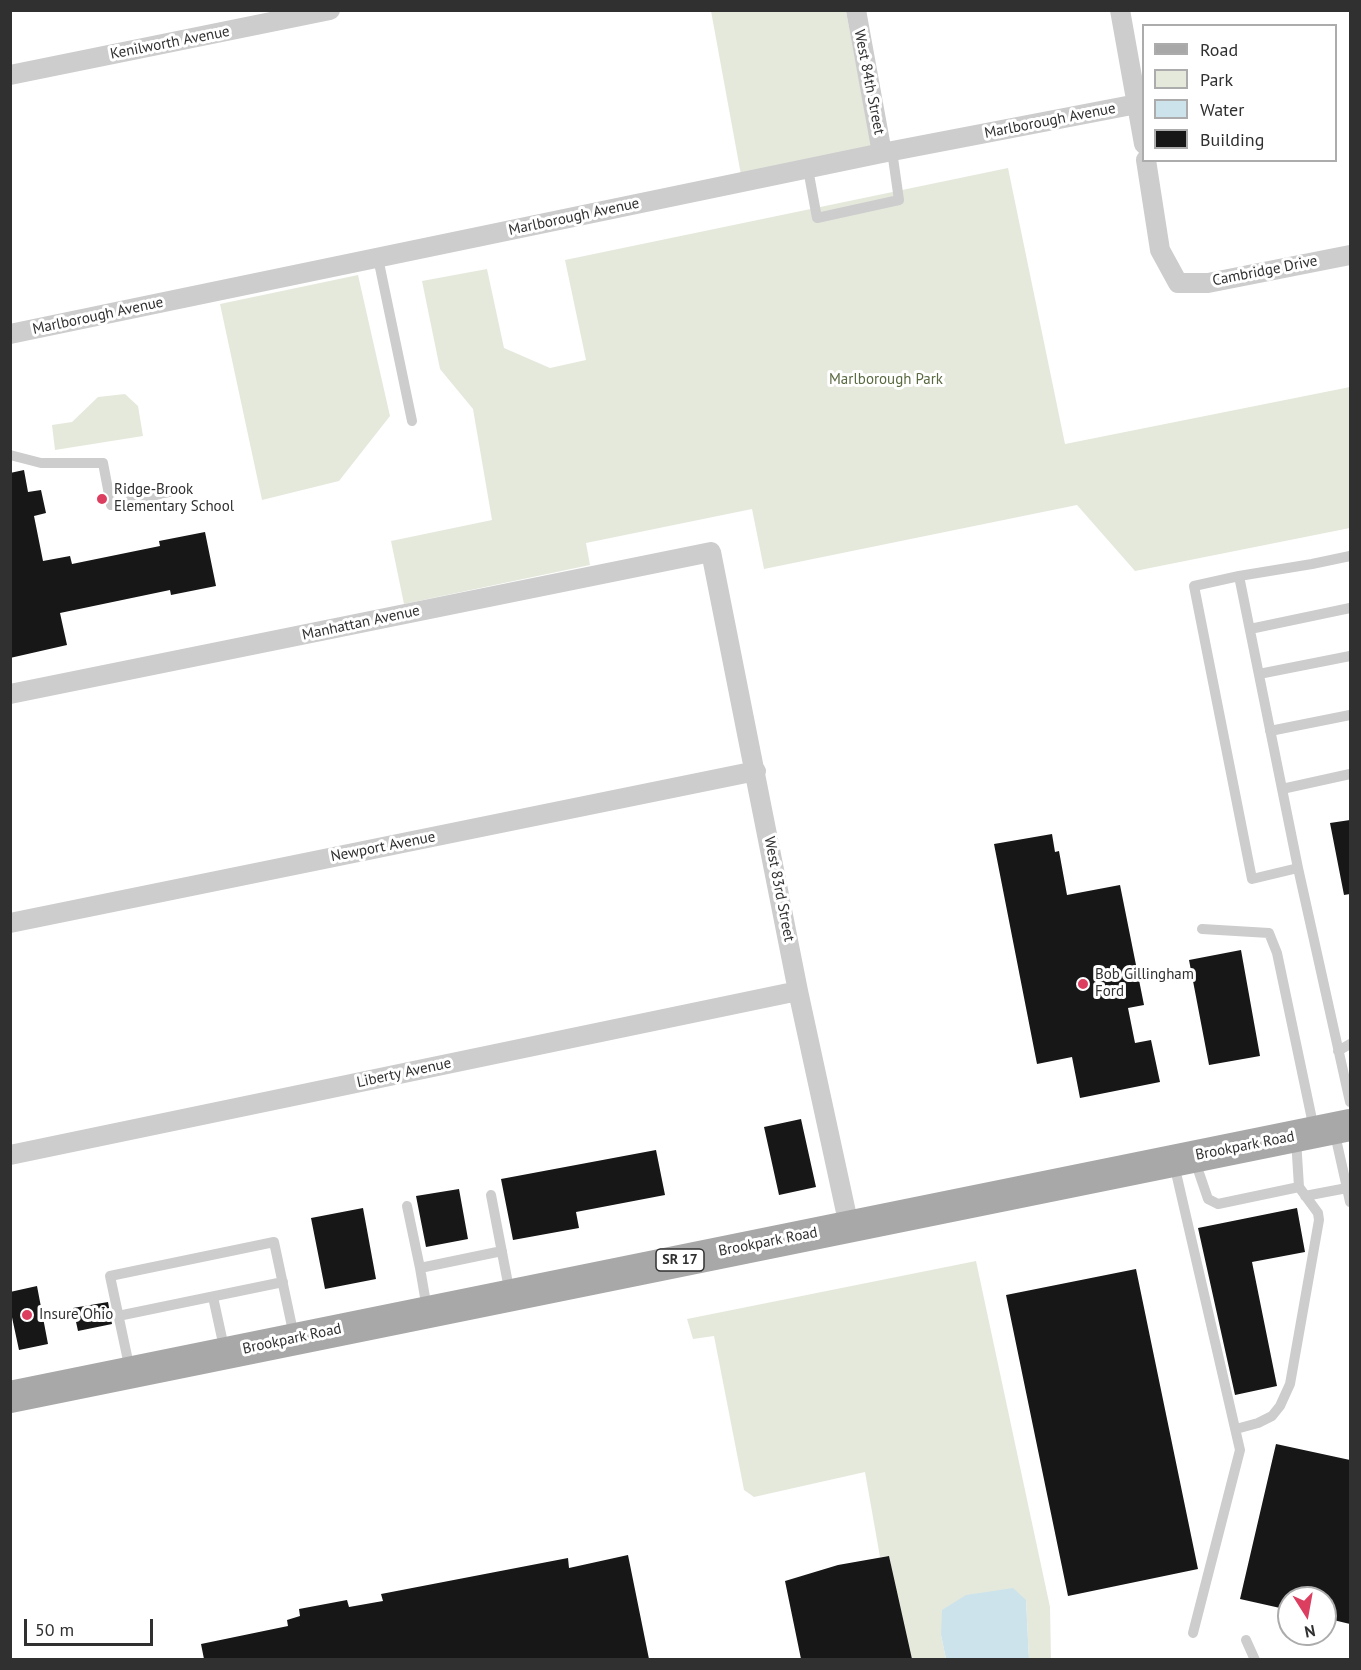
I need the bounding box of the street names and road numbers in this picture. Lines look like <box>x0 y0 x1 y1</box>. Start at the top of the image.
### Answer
street label: Kenilworth Avenue <box>109 23 231 63</box>
street label: West 84th Street <box>850 28 888 136</box>
street label: Marlborough Avenue <box>983 99 1117 143</box>
street label: Marlborough Avenue <box>507 194 641 240</box>
street label: Cambridge Drive <box>1211 252 1319 290</box>
street label: Marlborough Avenue <box>31 293 165 339</box>
street label: Manhattan Avenue <box>301 602 421 644</box>
street label: Newport Avenue <box>329 828 437 866</box>
street label: West 83rd Street <box>760 835 798 943</box>
street label: Liberty Avenue <box>355 1054 453 1092</box>
street label: Brookpark Road <box>1194 1128 1296 1164</box>
street label: Brookpark Road <box>717 1224 819 1260</box>
road number: SR 17 <box>656 1249 704 1271</box>
street label: Brookpark Road <box>241 1320 343 1358</box>

